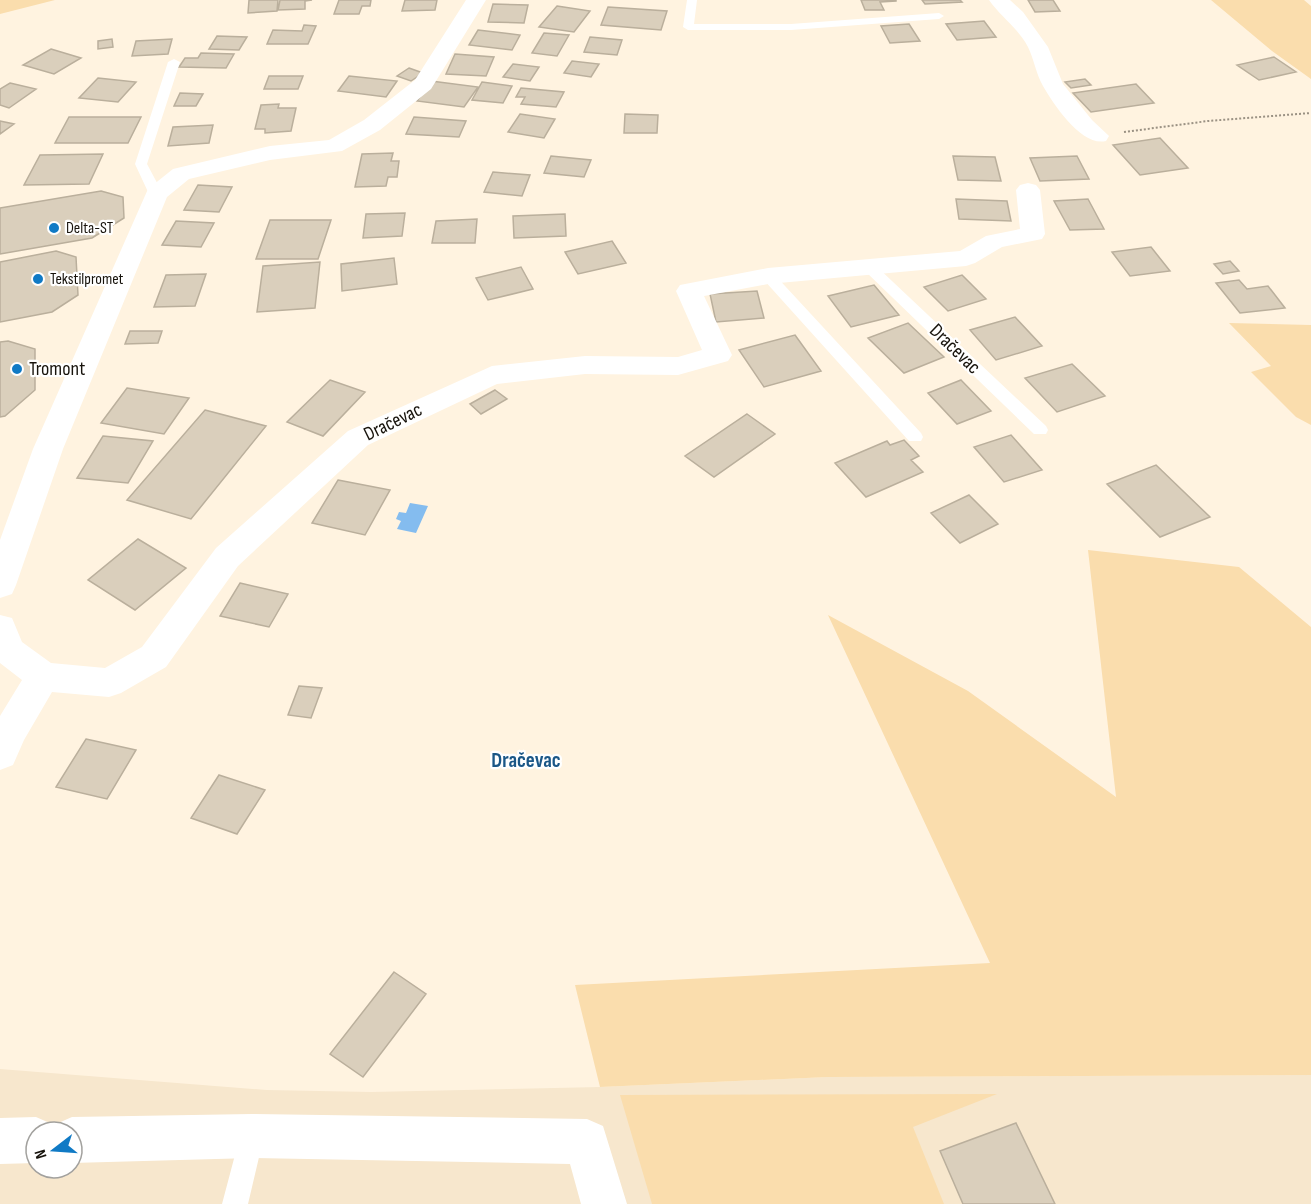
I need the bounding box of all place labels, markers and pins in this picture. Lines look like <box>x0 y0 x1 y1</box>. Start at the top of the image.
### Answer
place label: Delta-ST <box>66 219 114 238</box>
marker: Delta-ST <box>47 221 61 235</box>
place label: Tekstilpromet <box>50 270 124 289</box>
marker: Tekstilpromet <box>31 272 45 286</box>
place label: Tromont <box>29 357 85 381</box>
marker: Tromont <box>10 362 24 376</box>

